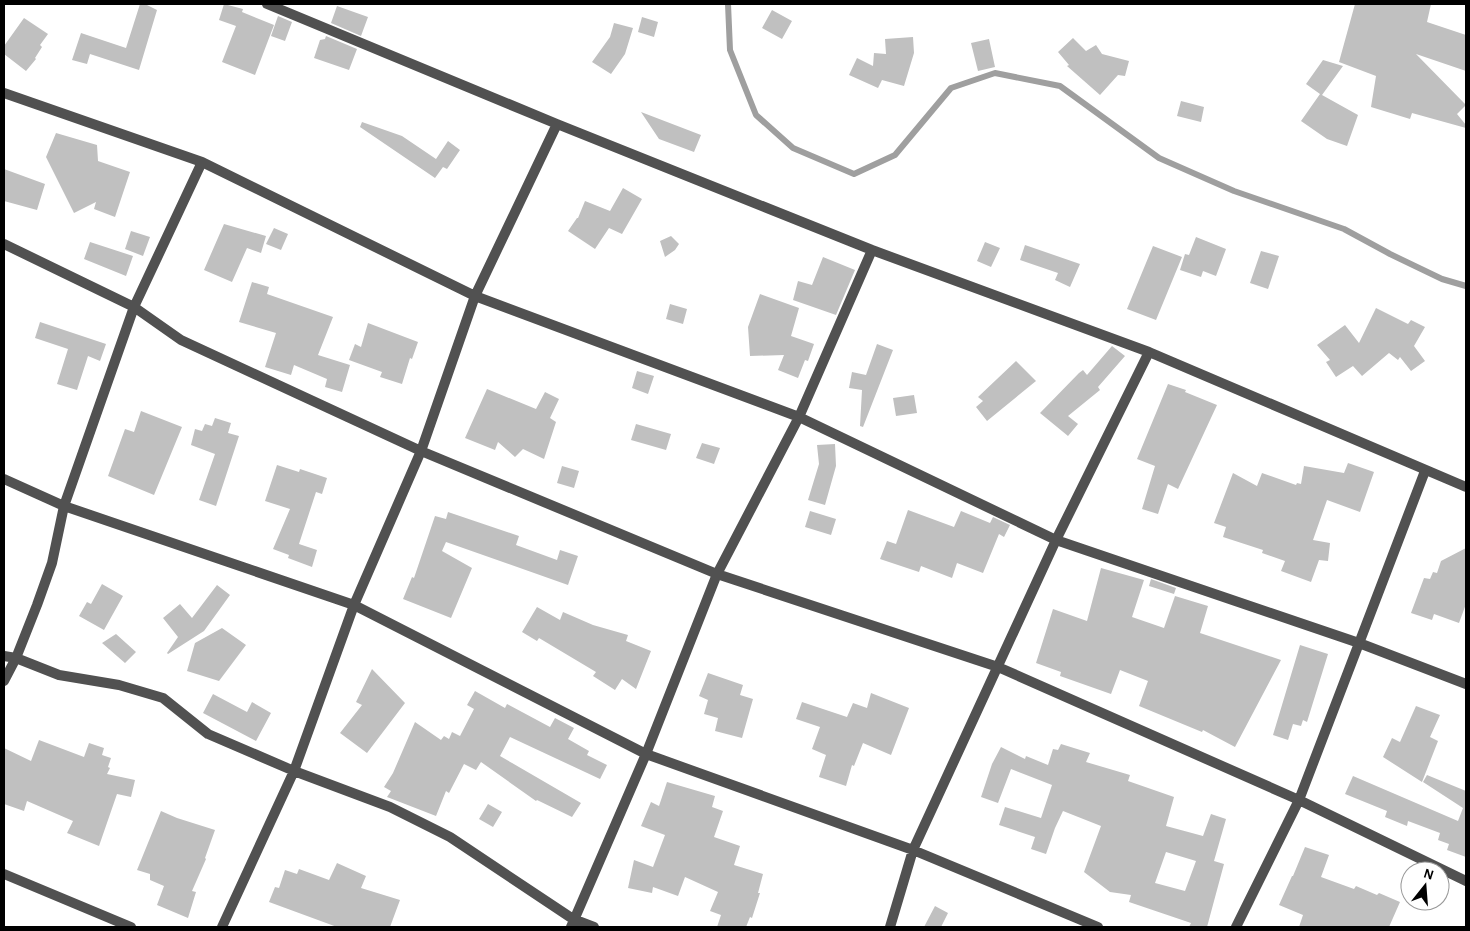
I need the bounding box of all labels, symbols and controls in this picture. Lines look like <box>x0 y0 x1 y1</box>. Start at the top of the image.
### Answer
north arrow <box>1400 861 1450 911</box>
text: N <box>1422 866 1435 883</box>

